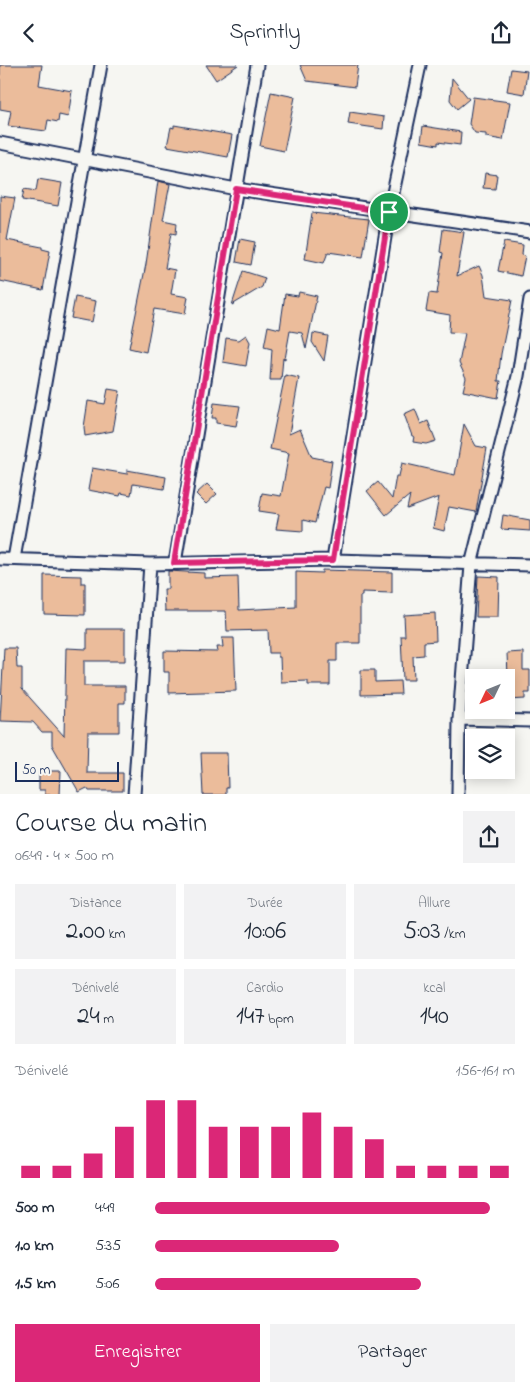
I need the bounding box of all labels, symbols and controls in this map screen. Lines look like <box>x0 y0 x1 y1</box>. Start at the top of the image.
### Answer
text: Sprintly <box>229 17 301 49</box>
icon: back <box>15 19 43 47</box>
icon: share <box>487 19 515 47</box>
pin <box>368 191 410 233</box>
icon: arrive <box>375 198 403 226</box>
north arrow <box>465 669 515 719</box>
map controls <box>465 669 515 779</box>
button: layers <box>465 729 515 779</box>
scale bar <box>15 759 119 783</box>
text: 50 m <box>22 760 50 781</box>
text: Course du matin <box>15 804 207 845</box>
button: share <box>463 811 515 863</box>
text: 06:49 · 4 × 500 m <box>15 844 114 868</box>
text: Distance <box>70 893 121 914</box>
text: Durée <box>247 893 283 914</box>
text: Allure <box>418 893 450 914</box>
text: 2.00 <box>66 914 105 950</box>
text: 10:06 <box>244 914 286 950</box>
text: 5:03 <box>403 914 441 950</box>
text: km <box>105 924 125 945</box>
text: /km <box>441 924 466 945</box>
text: Dénivelé <box>72 978 119 999</box>
text: Cardio <box>246 978 284 999</box>
text: kcal <box>423 978 445 999</box>
text: 24 <box>77 999 100 1035</box>
text: 147 <box>236 999 265 1035</box>
text: 140 <box>420 999 449 1035</box>
text: m <box>100 1009 114 1030</box>
text: bpm <box>265 1009 294 1030</box>
text: Dénivelé <box>15 1059 68 1083</box>
text: 156–161 m <box>455 1059 515 1083</box>
text: 500 m <box>15 1196 54 1220</box>
text: 4:49 <box>95 1196 114 1220</box>
text: 1.0 km <box>15 1234 54 1258</box>
text: 5:35 <box>95 1234 121 1258</box>
text: 1.5 km <box>15 1272 56 1296</box>
text: 5:06 <box>95 1272 119 1296</box>
button: Enregistrer <box>15 1324 260 1382</box>
button: Partager <box>270 1324 515 1382</box>

